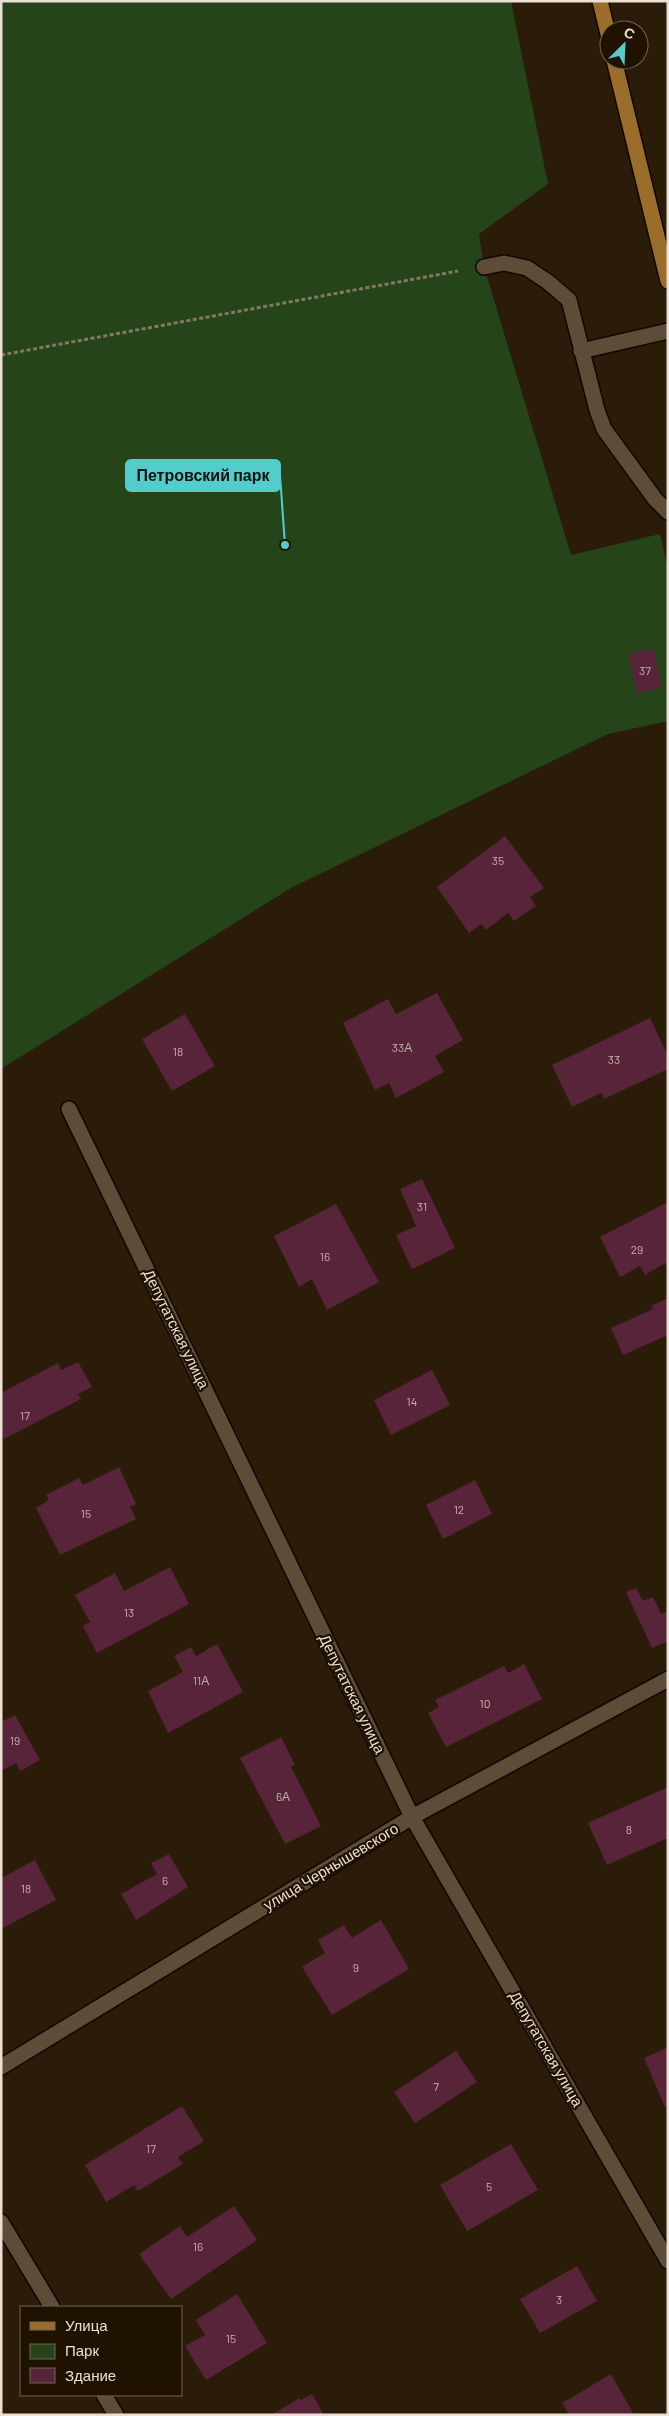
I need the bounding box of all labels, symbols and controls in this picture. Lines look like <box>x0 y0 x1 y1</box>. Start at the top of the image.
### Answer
north arrow <box>599 20 649 70</box>
text: С <box>621 23 638 42</box>
callout: Петровский парк <box>126 460 280 491</box>
text: Петровский парк <box>136 465 271 484</box>
house number: 37 <box>639 663 651 677</box>
house number: 35 <box>492 853 504 867</box>
house number: 33А <box>392 1040 412 1054</box>
house number: 18 <box>173 1044 183 1058</box>
house number: 33 <box>608 1052 620 1066</box>
house number: 31 <box>417 1199 427 1213</box>
house number: 29 <box>631 1242 643 1256</box>
house number: 16 <box>320 1249 330 1263</box>
street label: Депутатская улица <box>140 1266 214 1392</box>
house number: 14 <box>407 1394 417 1408</box>
house number: 17 <box>20 1408 30 1422</box>
house number: 12 <box>454 1502 464 1516</box>
house number: 15 <box>81 1506 91 1520</box>
house number: 13 <box>124 1605 134 1619</box>
street label: Депутатская улица <box>316 1631 390 1757</box>
house number: 11А <box>193 1673 209 1687</box>
house number: 10 <box>480 1696 490 1710</box>
house number: 19 <box>10 1733 20 1747</box>
house number: 6А <box>276 1789 290 1803</box>
street label: улица Чернышевского <box>260 1819 401 1914</box>
house number: 8 <box>626 1822 632 1836</box>
house number: 6 <box>162 1873 168 1887</box>
house number: 18 <box>21 1881 31 1895</box>
house number: 9 <box>353 1960 359 1974</box>
street label: Депутатская улица <box>506 1987 588 2110</box>
house number: 7 <box>433 2079 439 2093</box>
house number: 17 <box>146 2141 156 2155</box>
house number: 5 <box>486 2179 492 2193</box>
house number: 16 <box>193 2239 203 2253</box>
house number: 3 <box>556 2292 562 2306</box>
legend <box>20 2306 182 2396</box>
text: Улица <box>65 2316 108 2334</box>
house number: 15 <box>226 2331 236 2345</box>
text: Парк <box>65 2341 99 2359</box>
text: Здание <box>65 2366 116 2384</box>

